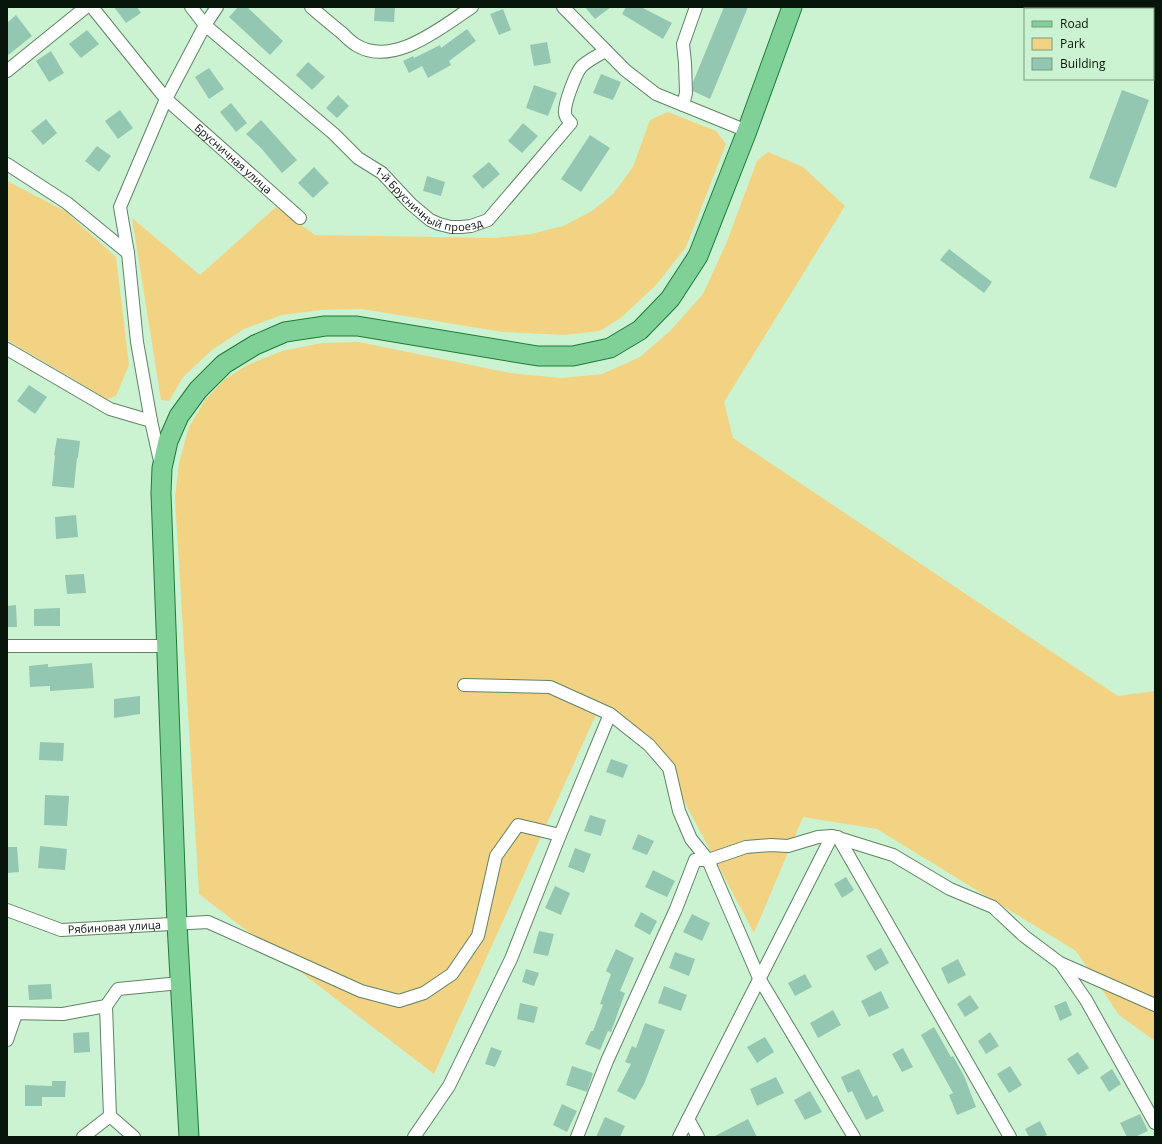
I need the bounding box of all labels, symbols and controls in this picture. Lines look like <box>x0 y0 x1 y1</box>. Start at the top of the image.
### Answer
legend <box>1024 8 1154 80</box>
text: Road <box>1060 15 1089 32</box>
text: Park <box>1060 35 1086 52</box>
text: Building <box>1060 55 1106 72</box>
street label: Брусничная улица <box>192 120 275 197</box>
street label: 1-й Брусничный проезд <box>372 163 485 234</box>
street label: Рябиновая улица <box>67 917 161 937</box>

